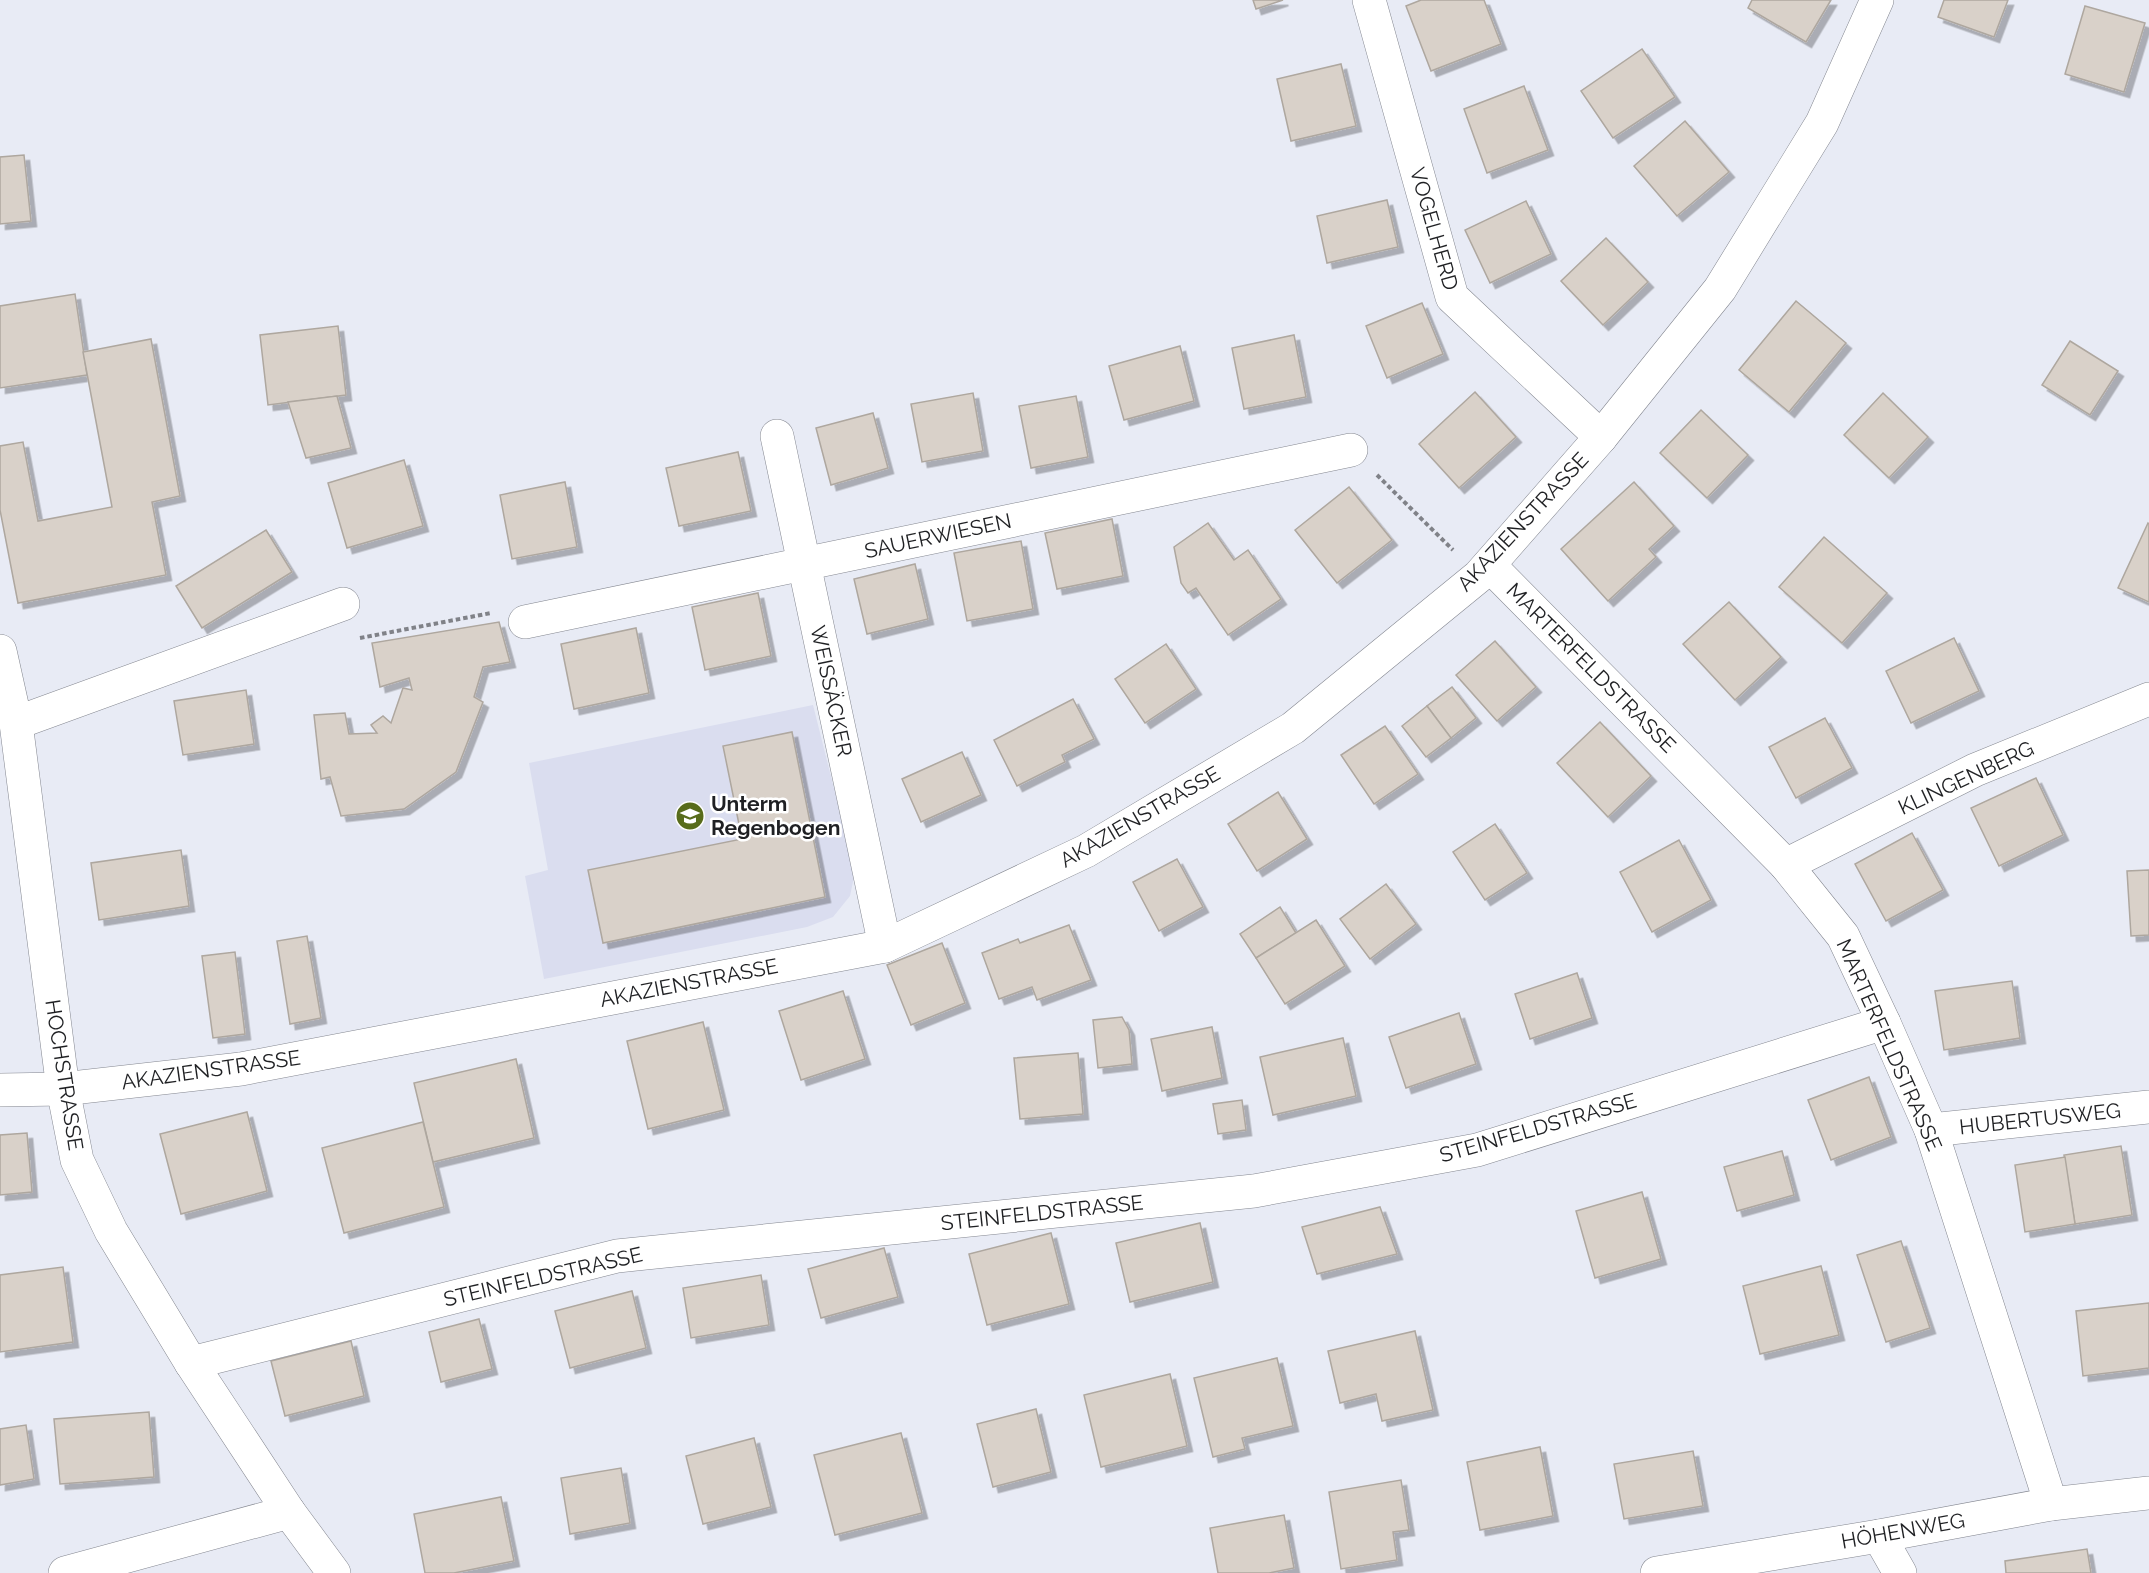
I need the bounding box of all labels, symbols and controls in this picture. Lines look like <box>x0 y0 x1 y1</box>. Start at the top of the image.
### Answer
street label: VOGELHERD <box>1405 165 1464 293</box>
street label: AKAZIENSTRASSE <box>1452 447 1593 596</box>
street label: SAUERWIESEN <box>862 508 1014 563</box>
street label: MARTERFELDSTRASSE <box>1501 578 1681 758</box>
street label: WEISSÄCKER <box>805 623 858 759</box>
street label: KLINGENBERG <box>1894 735 2038 820</box>
street label: AKAZIENSTRASSE <box>1055 761 1224 873</box>
place label: Unterm Regenbogen <box>711 791 840 840</box>
school or university icon: Unterm Regenbogen <box>674 800 706 832</box>
street label: MARTERFELDSTRASSE <box>1831 935 1948 1155</box>
street label: AKAZIENSTRASSE <box>598 953 780 1012</box>
street label: HOCHSTRASSE <box>40 998 89 1152</box>
street label: AKAZIENSTRASSE <box>120 1045 302 1094</box>
street label: STEINFELDSTRASSE <box>1437 1087 1639 1168</box>
street label: HUBERTUSWEG <box>1958 1098 2122 1139</box>
street label: STEINFELDSTRASSE <box>939 1189 1144 1236</box>
street label: STEINFELDSTRASSE <box>441 1241 645 1312</box>
street label: HÖHENWEG <box>1839 1507 1967 1554</box>

